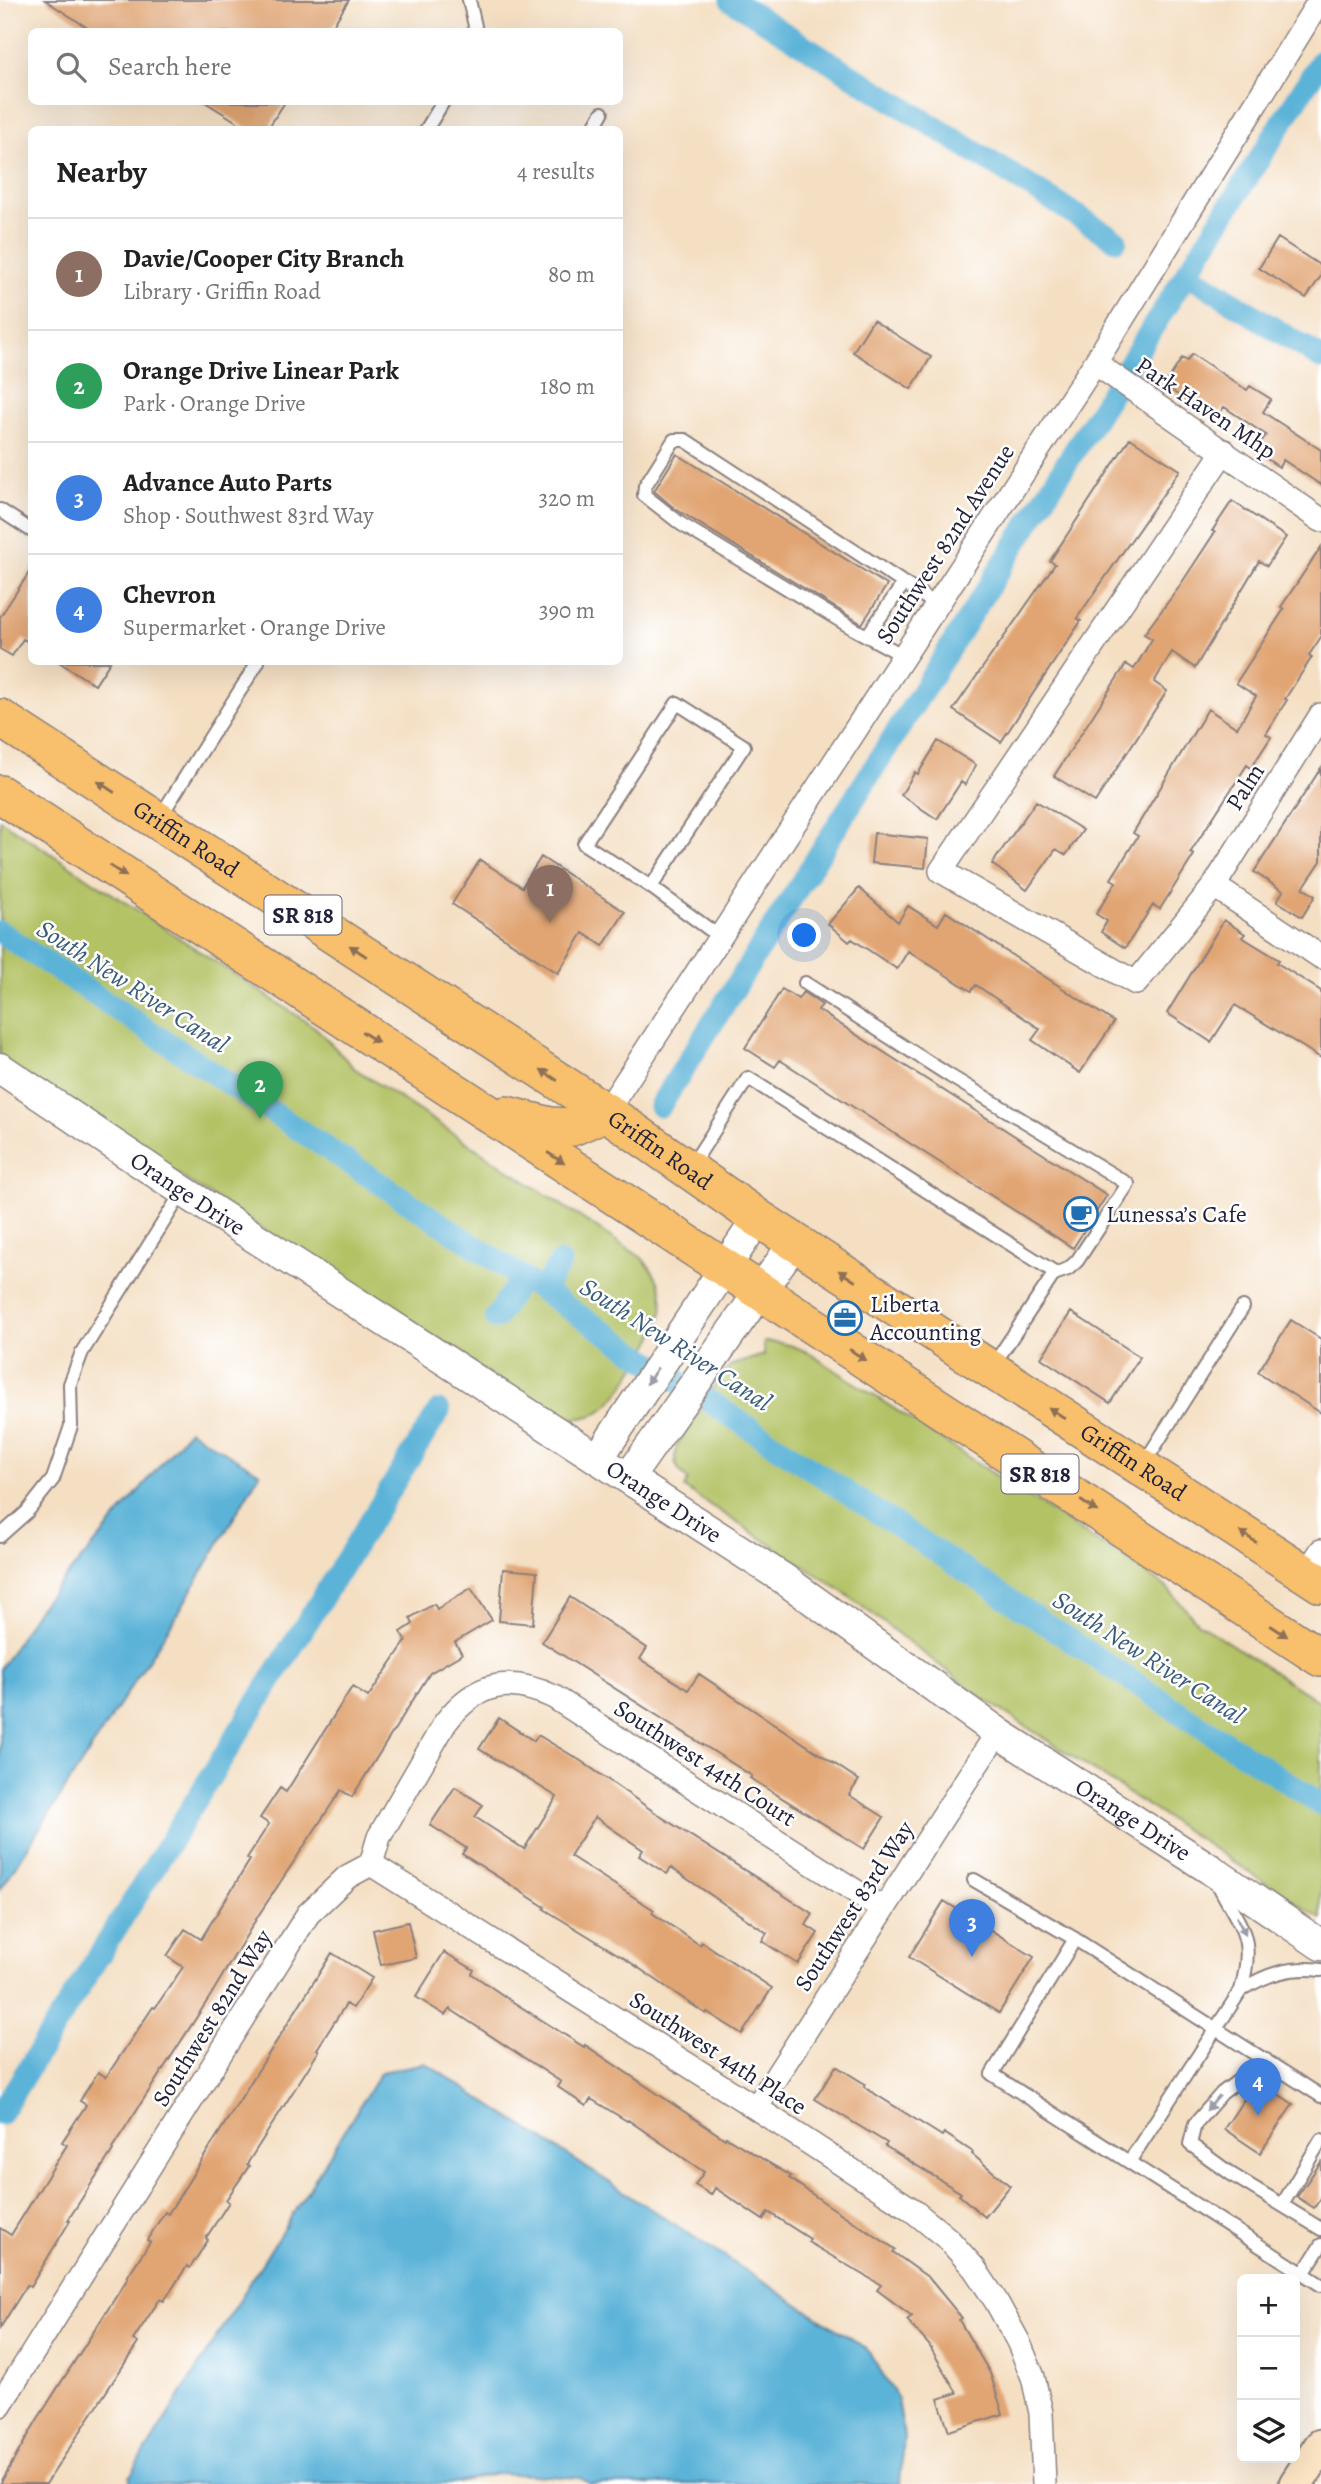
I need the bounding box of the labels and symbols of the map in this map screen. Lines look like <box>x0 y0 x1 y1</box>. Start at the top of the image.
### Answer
street label: Park Haven Mhp <box>1130 349 1282 467</box>
street label: Southwest 82nd Avenue <box>868 438 1022 650</box>
street label: Palm <box>1218 757 1272 817</box>
one-way arrow <box>96 780 115 793</box>
street label: Griffin Road <box>127 793 246 885</box>
one-way arrow <box>109 865 128 878</box>
pin: 1 <box>527 865 573 923</box>
road number: SR 818 <box>264 896 342 934</box>
water label: South New River Canal <box>30 911 236 1062</box>
your location <box>787 918 821 952</box>
one-way arrow <box>348 944 368 957</box>
one-way arrow <box>361 1030 379 1044</box>
pin: 2 <box>237 1061 283 1119</box>
one-way arrow <box>539 1069 558 1082</box>
street label: Griffin Road <box>602 1102 719 1198</box>
street label: Orange Drive <box>124 1144 251 1243</box>
one-way arrow <box>546 1151 565 1164</box>
cafe icon: Lunessa’s Cafe <box>1062 1195 1100 1233</box>
place label: Lunessa’s Cafe <box>1106 1198 1247 1230</box>
water label: South New River Canal <box>573 1269 779 1420</box>
one-way arrow <box>838 1269 856 1283</box>
place label: Liberta Accounting <box>869 1288 981 1348</box>
office icon: Liberta Accounting <box>826 1299 864 1337</box>
one-way arrow <box>848 1348 867 1361</box>
one-way arrow <box>646 1366 659 1385</box>
one-way arrow <box>1048 1407 1067 1420</box>
street label: Griffin Road <box>1074 1416 1193 1508</box>
street label: Orange Drive <box>600 1452 728 1551</box>
road number: SR 818 <box>1002 1455 1078 1494</box>
one-way arrow <box>1079 1500 1099 1513</box>
one-way arrow <box>1239 1531 1258 1544</box>
water label: South New River Canal <box>1046 1582 1252 1733</box>
one-way arrow <box>1270 1624 1288 1638</box>
street label: Southwest 44th Court <box>608 1692 802 1834</box>
street label: Orange Drive <box>1069 1771 1197 1869</box>
street label: Southwest 83rd Way <box>787 1814 921 1997</box>
pin: 3 <box>949 1899 995 1957</box>
one-way arrow <box>1235 1916 1246 1936</box>
street label: Southwest 82nd Way <box>145 1923 279 2112</box>
street label: Southwest 44th Place <box>623 1984 813 2122</box>
pin: 4 <box>1235 2058 1281 2116</box>
one-way arrow <box>1205 2094 1221 2112</box>

